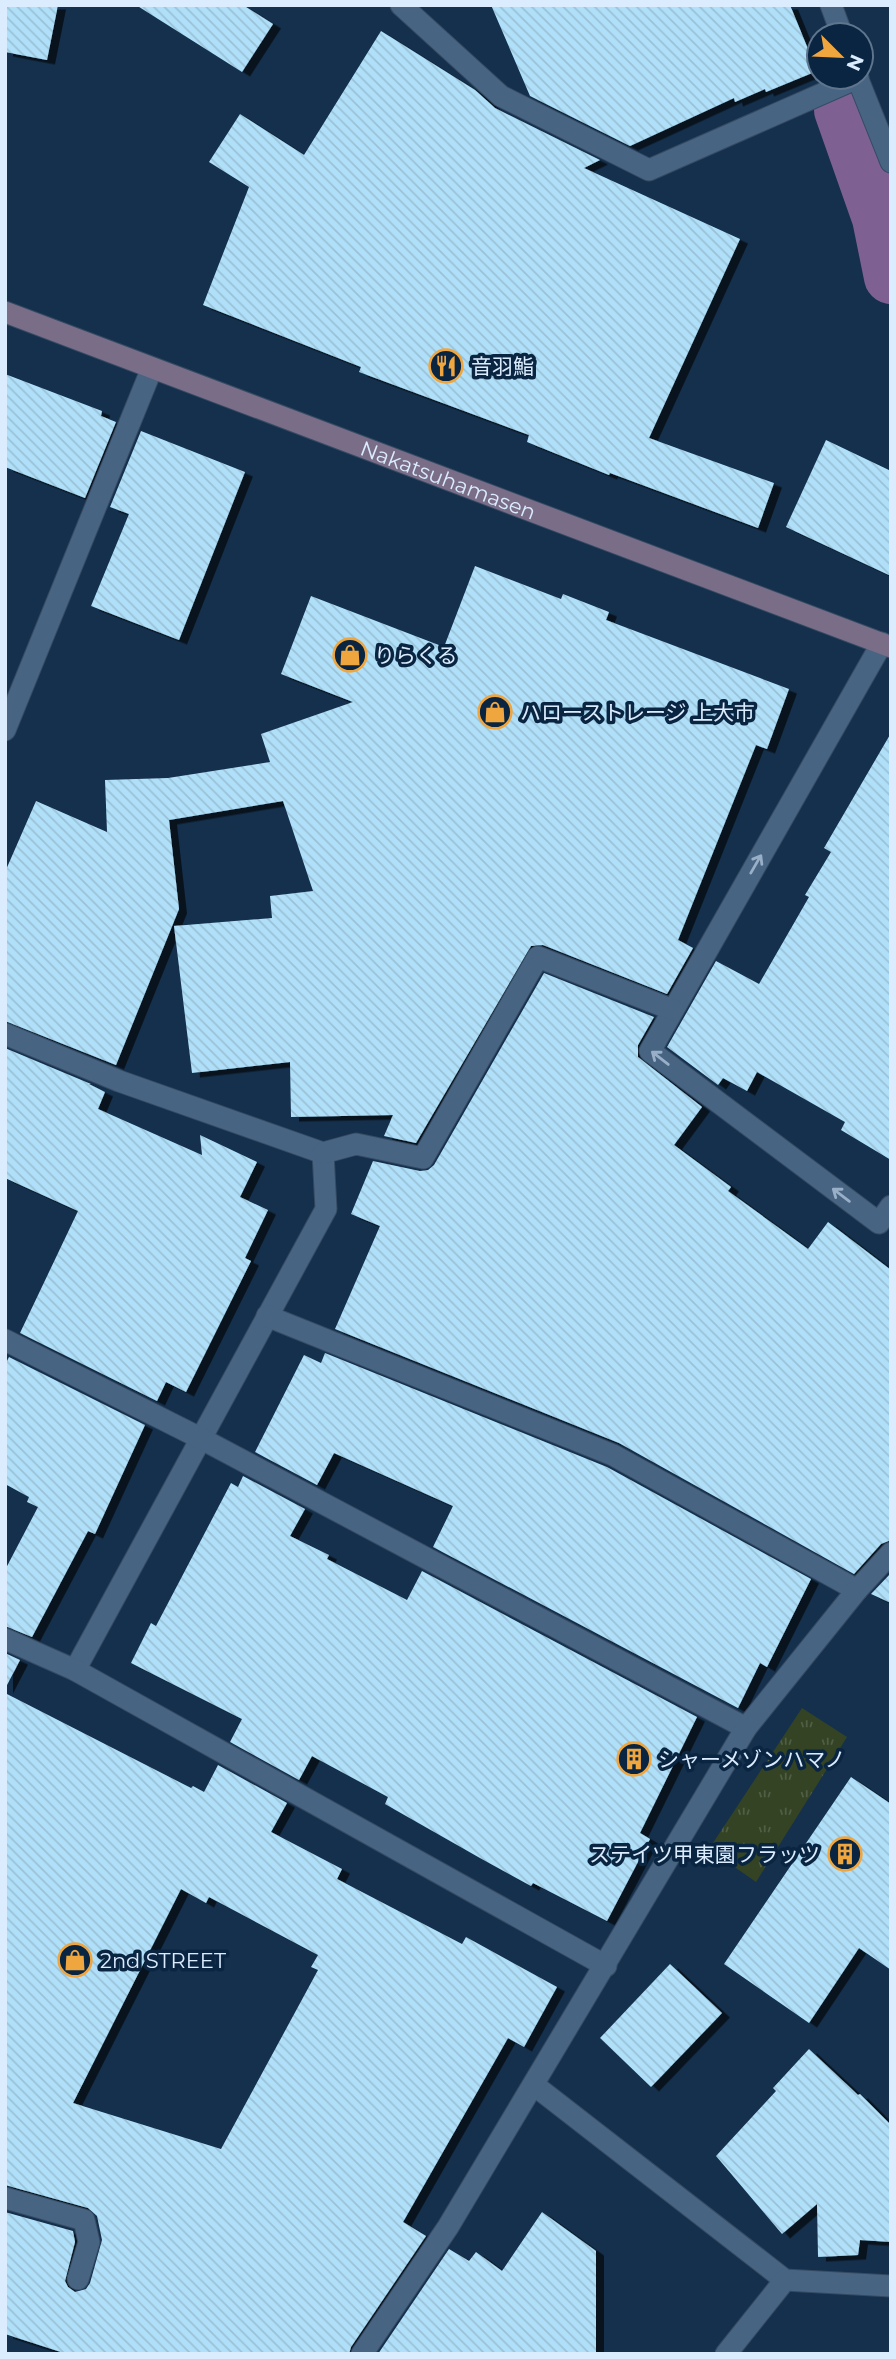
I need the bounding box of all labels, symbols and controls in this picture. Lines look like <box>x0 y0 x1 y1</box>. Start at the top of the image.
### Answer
north arrow <box>805 21 875 91</box>
text: N <box>841 51 869 74</box>
restaurant icon: 音羽鮨 <box>427 347 465 385</box>
place label: 音羽鮨 <box>471 354 534 379</box>
street label: Nakatsuhamasen <box>357 435 540 524</box>
shop icon: りらくる <box>331 636 369 674</box>
place label: りらくる <box>374 643 458 668</box>
shop icon: ハローストレージ 上大市 <box>476 693 514 731</box>
place label: ハローストレージ 上大市 <box>520 700 755 725</box>
one-way arrow <box>749 854 763 874</box>
one-way arrow <box>651 1051 669 1066</box>
one-way arrow <box>832 1188 851 1202</box>
building icon: シャーメゾンハマノ <box>615 1740 653 1778</box>
place label: シャーメゾンハマノ <box>658 1747 846 1772</box>
building icon: ステイツ甲東園フラッツ <box>826 1835 864 1873</box>
place label: ステイツ甲東園フラッツ <box>589 1842 820 1867</box>
shop icon: 2nd STREET <box>56 1941 94 1979</box>
place label: 2nd STREET <box>100 1948 226 1973</box>

